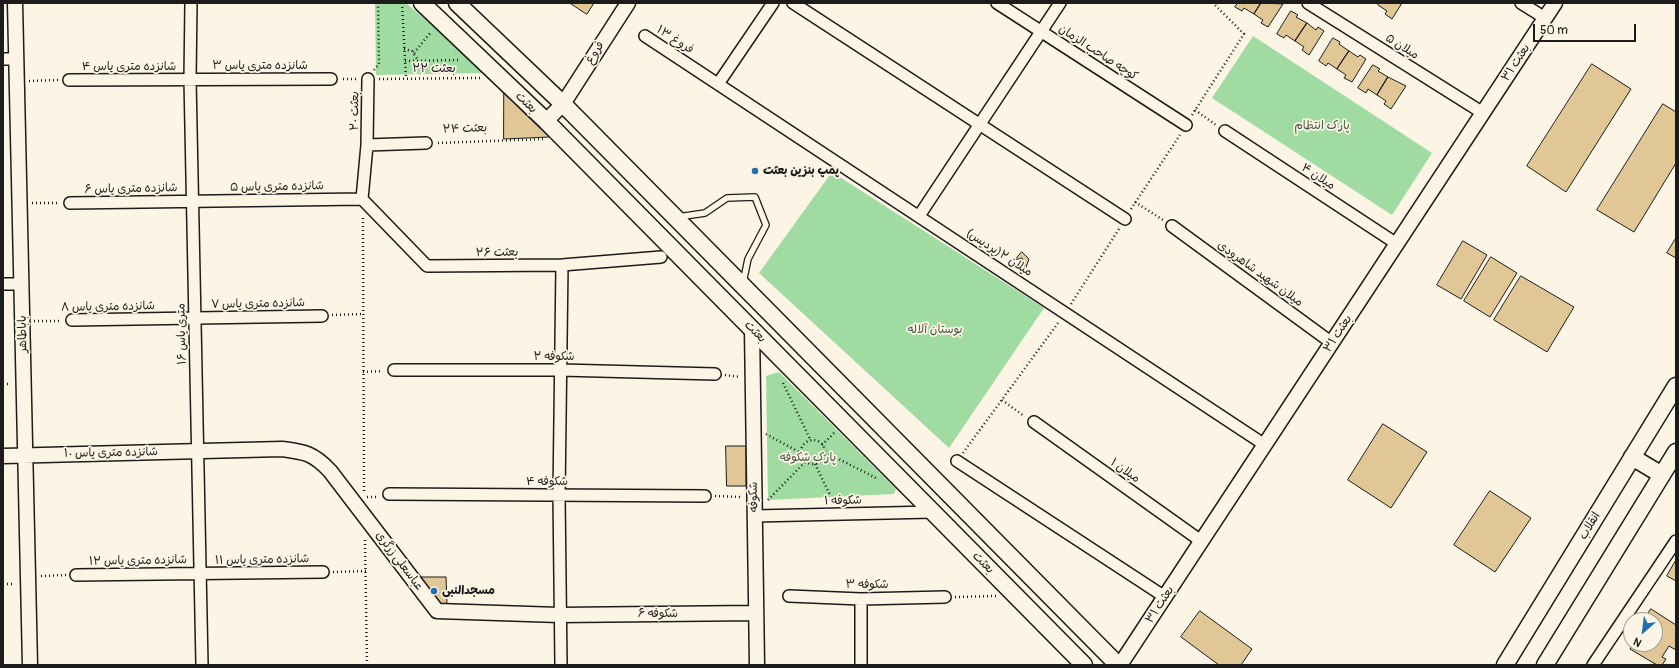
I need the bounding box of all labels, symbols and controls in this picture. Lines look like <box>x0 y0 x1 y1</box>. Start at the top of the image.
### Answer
scale bar <box>1535 16 1638 42</box>
street label: کوچه صاحب الزمان <box>1056 22 1140 84</box>
street label: فروغ ۱۳ <box>654 23 696 57</box>
text: 50 m <box>1540 23 1568 38</box>
street label: میلان ۵ <box>1383 31 1421 63</box>
street label: فروغ <box>582 39 608 67</box>
street label: بعثت ۳۱ <box>1499 42 1533 84</box>
street label: شانزده متری یاس ۳ <box>212 59 308 73</box>
street label: شانزده متری یاس ۴ <box>82 60 176 74</box>
street label: بعثت ۲۲ <box>412 62 456 76</box>
street label: بعثت <box>512 89 540 117</box>
street label: بعثت ۲۰ <box>347 91 363 131</box>
park label: پارک انتظام <box>1294 119 1350 133</box>
street label: بعثت ۲۴ <box>443 121 487 137</box>
street label: میلان ۴ <box>1298 161 1338 193</box>
place label: پمپ بنزین بعثت <box>763 164 839 178</box>
marker: پمپ بنزین بعثت <box>750 166 760 176</box>
street label: شانزده متری یاس ۵ <box>230 179 324 195</box>
street label: شانزده متری یاس ۶ <box>84 181 178 197</box>
street label: میلان ۲(پردیس) <box>963 226 1035 280</box>
street label: میلان شهید شاهرودی <box>1214 238 1306 310</box>
street label: بعثت ۲۶ <box>475 245 519 261</box>
street label: شانزده متری یاس ۷ <box>211 296 305 312</box>
street label: شانزده متری یاس ۸ <box>61 299 155 315</box>
street label: ۱۶ متری یاس <box>174 303 190 365</box>
street label: بعثت ۳۱ <box>1321 313 1355 355</box>
street label: باباطاهر <box>15 315 31 353</box>
street label: بعثت <box>741 318 769 346</box>
park label: بوستان آلاله <box>907 323 963 337</box>
street label: شکوفه ۲ <box>533 350 575 364</box>
street label: شانزده متری یاس ۱۰ <box>64 445 158 461</box>
park label: پارک شکوفه <box>780 451 836 465</box>
street label: میلان ۱ <box>1107 456 1143 486</box>
street label: شکوفه ۴ <box>526 475 568 489</box>
street label: شکوفه <box>747 482 761 512</box>
street label: شکوفه ۱ <box>824 493 862 509</box>
street label: انقلاب <box>1576 510 1604 542</box>
street label: عباسعلی زرگری <box>372 529 426 593</box>
street label: بعثت <box>969 549 997 577</box>
street label: شانزده متری یاس ۱۱ <box>215 552 309 568</box>
street label: شانزده متری یاس ۱۲ <box>89 553 187 569</box>
street label: شکوفه ۳ <box>846 578 888 592</box>
place label: مسجدالنبی <box>442 584 495 598</box>
street label: بعثت ۳۱ <box>1143 584 1177 626</box>
marker: مسجدالنبی <box>429 586 439 596</box>
street label: شکوفه ۶ <box>638 607 678 621</box>
north arrow <box>1623 612 1663 652</box>
text: N <box>1631 635 1644 650</box>

